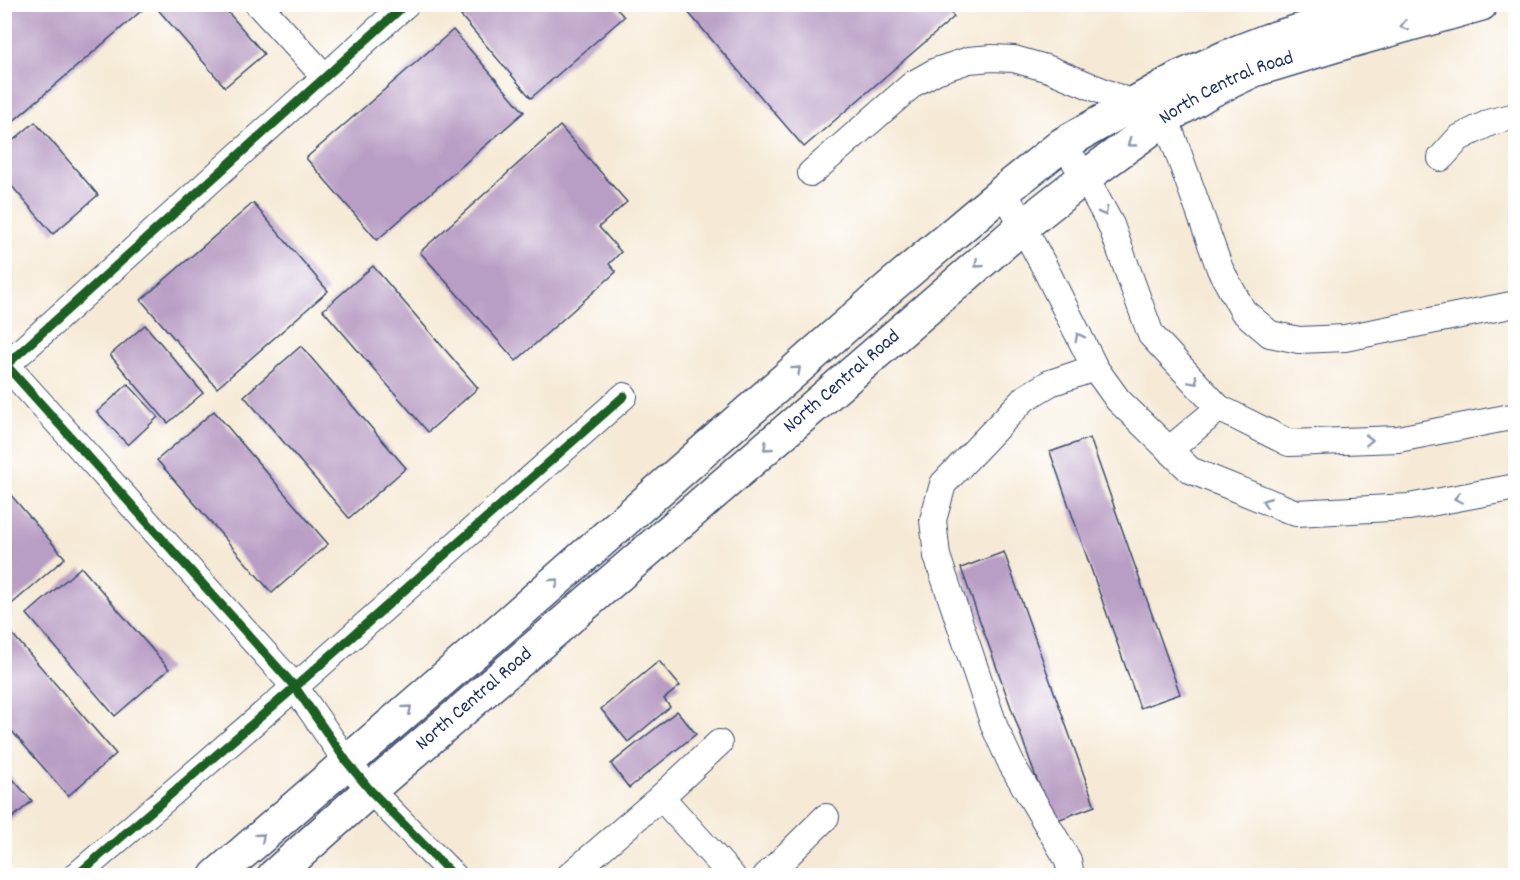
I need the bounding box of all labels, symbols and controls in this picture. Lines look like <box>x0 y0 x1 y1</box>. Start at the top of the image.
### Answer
one-way arrow <box>1399 19 1410 31</box>
street label: North Central Road <box>1154 45 1297 132</box>
one-way arrow <box>1127 136 1138 147</box>
one-way arrow <box>1097 206 1108 216</box>
one-way arrow <box>974 257 985 268</box>
street label: North Central Road <box>778 324 907 440</box>
one-way arrow <box>1075 332 1086 343</box>
one-way arrow <box>790 366 800 377</box>
one-way arrow <box>1187 375 1198 385</box>
one-way arrow <box>1365 434 1374 446</box>
one-way arrow <box>763 440 774 451</box>
one-way arrow <box>1453 491 1463 504</box>
one-way arrow <box>1262 497 1273 509</box>
one-way arrow <box>548 578 559 589</box>
street label: North Central Road <box>410 641 539 758</box>
one-way arrow <box>401 706 412 717</box>
one-way arrow <box>254 833 264 844</box>

